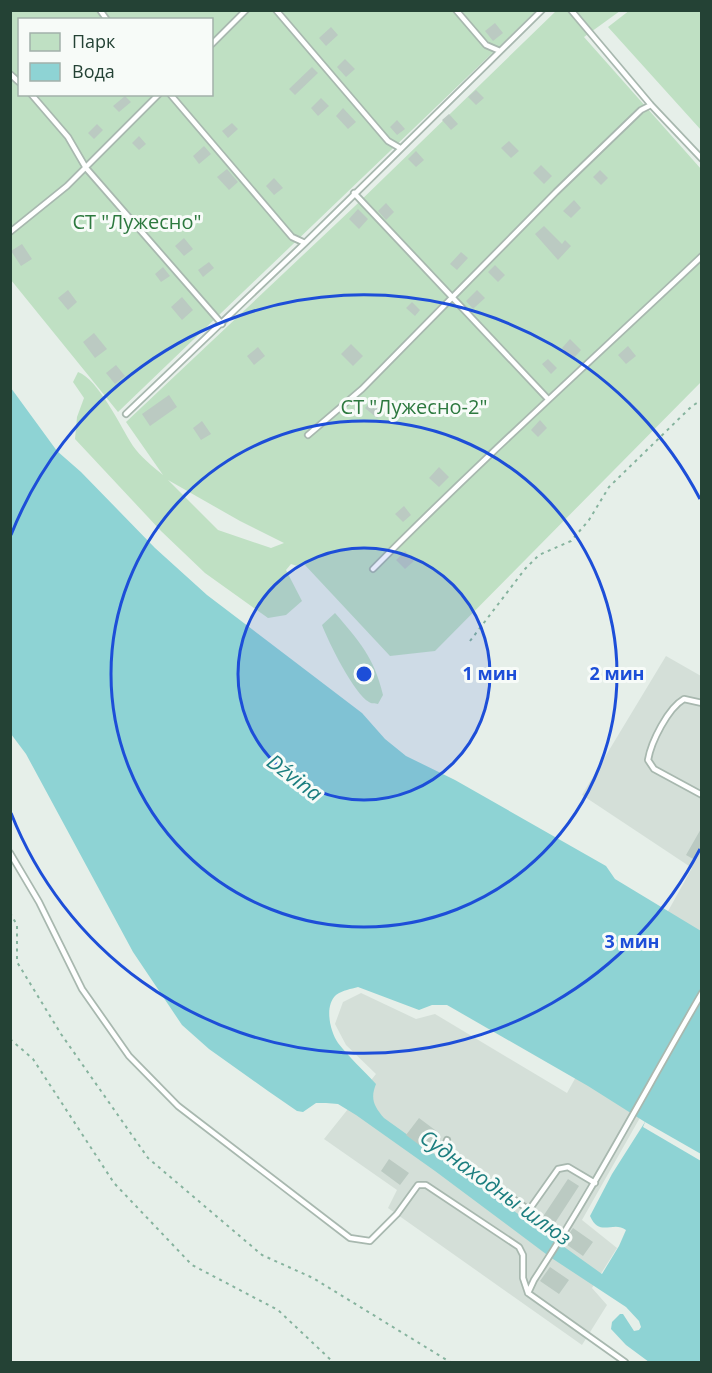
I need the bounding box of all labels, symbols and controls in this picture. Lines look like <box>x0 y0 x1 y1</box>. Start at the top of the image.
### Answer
legend <box>18 18 213 96</box>
text: Парк <box>72 29 116 53</box>
text: Вода <box>72 59 115 83</box>
park label: СТ "Лужесно" <box>72 208 202 235</box>
park label: СТ "Лужесно-2" <box>341 393 487 420</box>
text: 1 мин <box>462 661 518 685</box>
text: 2 мин <box>589 661 645 685</box>
centre of rings <box>354 664 374 684</box>
water label: Dźvina <box>262 747 328 807</box>
text: 3 мин <box>604 929 660 953</box>
water label: Суднаходны шлюз <box>415 1123 577 1251</box>

